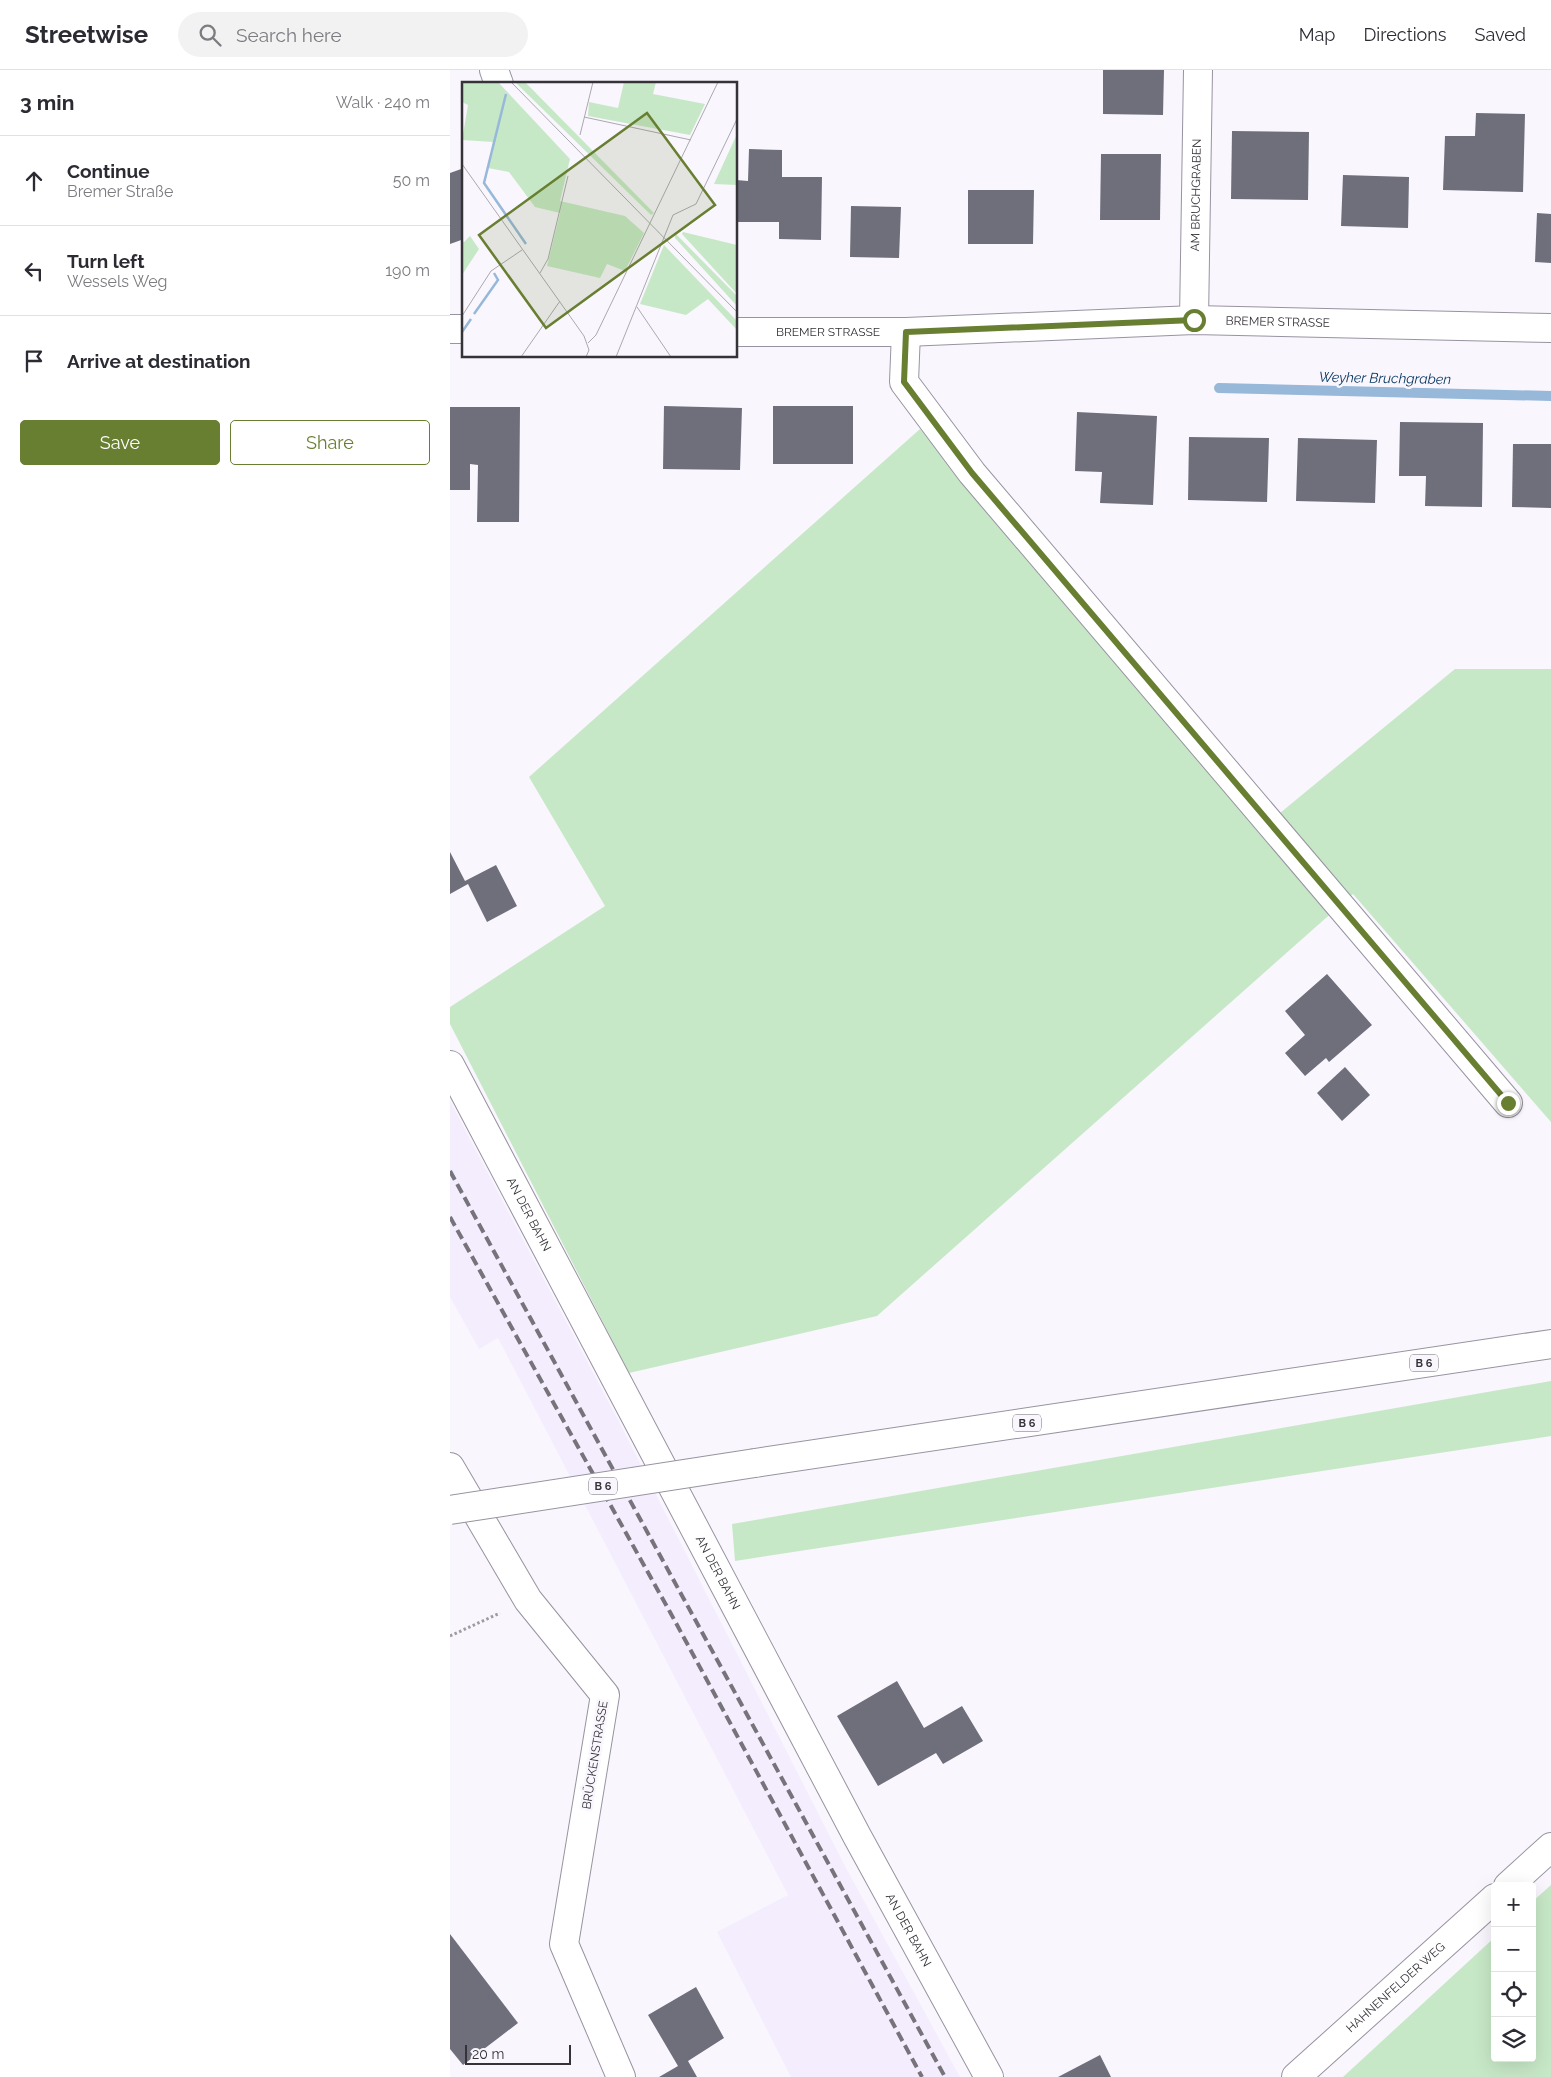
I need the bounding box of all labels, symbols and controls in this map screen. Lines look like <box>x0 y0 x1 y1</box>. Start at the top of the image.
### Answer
search box <box>178 12 528 57</box>
text: Streetwise <box>25 20 148 49</box>
icon: search <box>196 21 224 49</box>
text: Search here <box>236 24 342 46</box>
text: Map <box>1299 24 1335 45</box>
text: Directions <box>1363 24 1447 45</box>
text: Saved <box>1475 24 1526 45</box>
inset map <box>462 82 738 358</box>
text: 3 min <box>20 90 74 115</box>
text: Walk · 240 m <box>336 93 430 112</box>
street label: AM BRUCHGRABEN <box>1188 138 1204 252</box>
text: Continue <box>67 160 150 182</box>
icon: ahead <box>20 167 48 195</box>
text: 50 m <box>393 171 430 190</box>
text: Bremer Straße <box>67 182 173 201</box>
text: Turn left <box>67 250 144 272</box>
icon: left <box>20 257 48 285</box>
text: 190 m <box>385 261 430 280</box>
text: Wessels Weg <box>67 272 167 291</box>
route start <box>1183 309 1206 332</box>
street label: BREMER STRASSE <box>1225 314 1330 330</box>
street label: BREMER STRASSE <box>776 325 880 339</box>
icon: arrive <box>20 347 48 375</box>
text: Arrive at destination <box>67 350 251 372</box>
water label: Weyher Bruchgraben <box>1319 369 1452 387</box>
button: Save <box>20 420 220 465</box>
button: Share <box>230 420 430 465</box>
route end <box>1497 1092 1520 1115</box>
street label: AN DER BAHN <box>504 1175 554 1254</box>
road number: B 6 <box>1410 1355 1438 1372</box>
road number: B 6 <box>1013 1415 1041 1432</box>
road number: B 6 <box>589 1478 617 1494</box>
street label: AN DER BAHN <box>693 1533 743 1612</box>
street label: BRÜCKENSTRASSE <box>580 1700 610 1810</box>
map controls <box>1491 1882 1536 2062</box>
button: + <box>1491 1882 1536 1927</box>
street label: AN DER BAHN <box>883 1891 934 1969</box>
button: − <box>1491 1927 1536 1972</box>
street label: HAHNENFELDER WEG <box>1343 1939 1448 2035</box>
button: locate <box>1491 1972 1536 2017</box>
button: layers <box>1491 2017 1536 2062</box>
scale bar <box>465 2042 571 2065</box>
text: 20 m <box>472 2046 504 2062</box>

